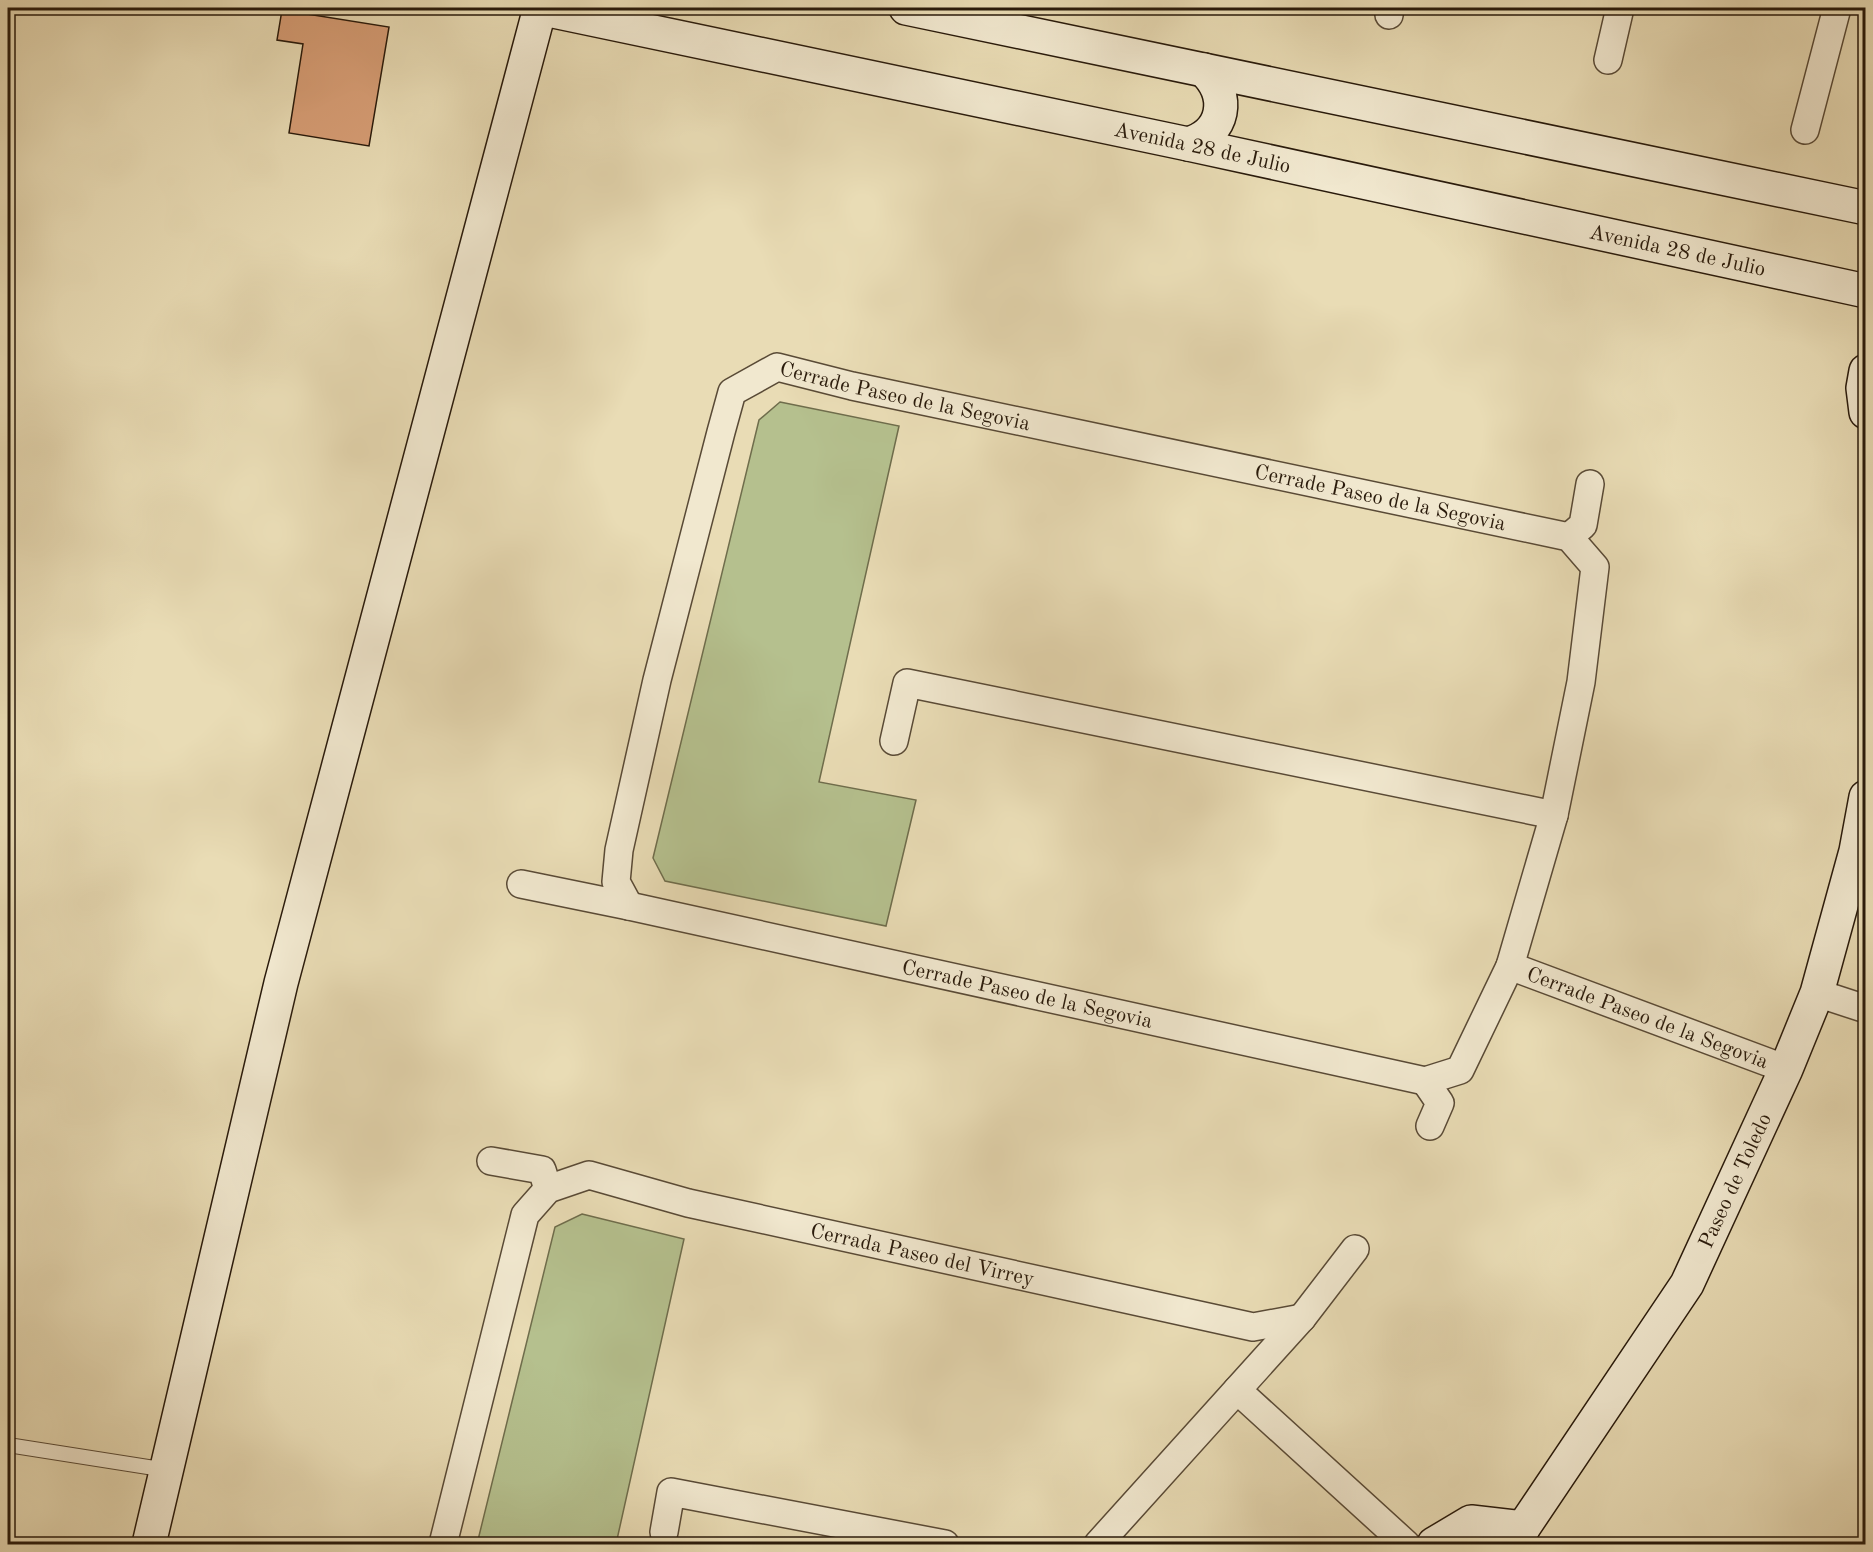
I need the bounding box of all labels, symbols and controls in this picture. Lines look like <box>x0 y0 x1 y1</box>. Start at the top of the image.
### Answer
street label: Avenida 28 de Julio <box>1112 120 1292 178</box>
street label: Avenida 28 de Julio <box>1587 222 1767 281</box>
street label: Cerrade Paseo de la Segovia <box>777 359 1032 435</box>
street label: Cerrade Paseo de la Segovia <box>1253 462 1507 535</box>
street label: Cerrade Paseo de la Segovia <box>900 957 1154 1033</box>
street label: Cerrade Paseo de la Segovia <box>1524 964 1771 1073</box>
street label: Paseo de Toledo <box>1696 1110 1776 1252</box>
street label: Cerrada Paseo del Virrey <box>808 1221 1036 1291</box>

